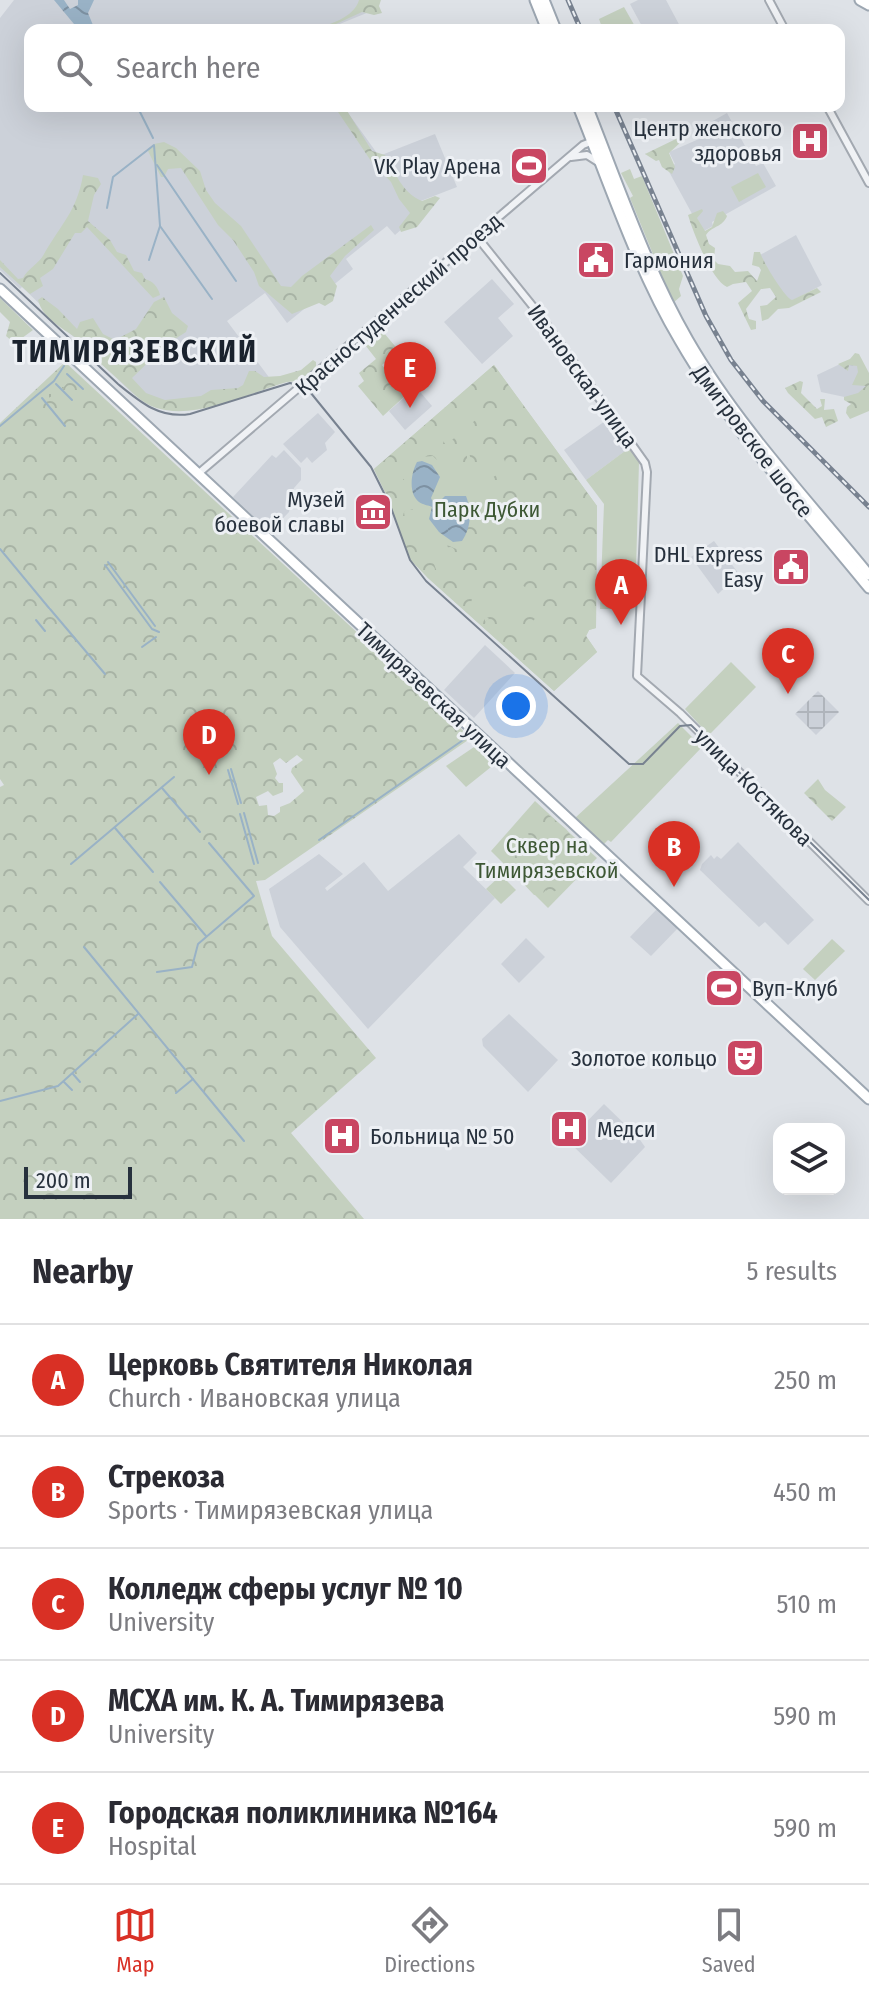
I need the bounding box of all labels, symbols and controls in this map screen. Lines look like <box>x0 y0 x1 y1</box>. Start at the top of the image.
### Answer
search box <box>24 24 845 112</box>
icon: search <box>52 46 96 90</box>
text: Search here <box>116 50 261 86</box>
place label: Центр женского здоровья <box>633 115 782 167</box>
hospital icon: Центр женского здоровья <box>789 120 831 162</box>
sports icon: VK Play Арена <box>508 145 550 187</box>
place label: VK Play Арена <box>374 153 501 180</box>
street label: Красностуденческий проезд <box>290 207 507 401</box>
public building icon: Гармония <box>575 239 617 281</box>
place label: Гармония <box>624 247 714 274</box>
street label: Ивановская улица <box>522 299 644 453</box>
district label: ТИМИРЯЗЕВСКИЙ <box>12 333 258 370</box>
pin: E <box>384 342 436 408</box>
street label: Дмитровское шоссе <box>686 359 819 523</box>
place label: Музей боевой славы <box>214 486 345 538</box>
museum icon: Музей боевой славы <box>352 491 394 533</box>
park label: Парк Дубки <box>434 496 540 523</box>
place label: DHL Express Easy <box>654 541 763 593</box>
public building icon: DHL Express Easy <box>770 546 812 588</box>
pin: A <box>595 559 647 625</box>
street label: Тимирязевская улица <box>351 617 517 774</box>
pin: C <box>762 628 814 694</box>
your location <box>496 686 536 726</box>
pin: D <box>183 709 235 775</box>
street label: улица Костякова <box>689 723 818 852</box>
pin: B <box>648 821 700 887</box>
park label: Сквер на Тимирязевской <box>475 832 619 884</box>
sports icon: Вуп-Клуб <box>703 967 745 1009</box>
place label: Вуп-Клуб <box>752 975 838 1002</box>
theatre icon: Золотое кольцо <box>724 1037 766 1079</box>
place label: Золотое кольцо <box>571 1045 717 1072</box>
hospital icon: Медси <box>548 1108 590 1150</box>
hospital icon: Больница № 50 <box>321 1115 363 1157</box>
place label: Медси <box>597 1116 656 1143</box>
place label: Больница № 50 <box>370 1123 514 1150</box>
map controls <box>773 1123 845 1195</box>
button: layers <box>773 1123 845 1195</box>
scale bar <box>24 1163 132 1199</box>
text: 200 m <box>36 1167 91 1194</box>
text: Nearby <box>32 1251 133 1292</box>
text: 5 results <box>747 1256 837 1287</box>
text: Церковь Святителя Николая <box>108 1347 473 1383</box>
text: A <box>51 1365 65 1396</box>
text: 250 m <box>774 1365 837 1396</box>
text: Church · Ивановская улица <box>108 1383 401 1414</box>
text: Стрекоза <box>108 1459 225 1495</box>
text: B <box>51 1477 65 1508</box>
text: 450 m <box>773 1477 837 1508</box>
text: Sports · Тимирязевская улица <box>108 1495 433 1526</box>
text: Колледж сферы услуг № 10 <box>108 1571 463 1607</box>
text: C <box>51 1589 65 1620</box>
text: 510 m <box>777 1589 837 1620</box>
text: University <box>108 1607 214 1638</box>
text: МСХА им. К. А. Тимирязева <box>108 1683 444 1719</box>
text: D <box>50 1701 66 1732</box>
text: 590 m <box>773 1701 837 1732</box>
text: University <box>108 1719 214 1750</box>
text: Городская поликлиника №164 <box>108 1795 498 1831</box>
text: E <box>52 1813 64 1844</box>
text: 590 m <box>773 1813 837 1844</box>
text: Hospital <box>108 1831 197 1862</box>
tab: Map <box>113 1903 157 1978</box>
tab: Directions <box>384 1903 475 1978</box>
tab: Saved <box>702 1903 756 1978</box>

